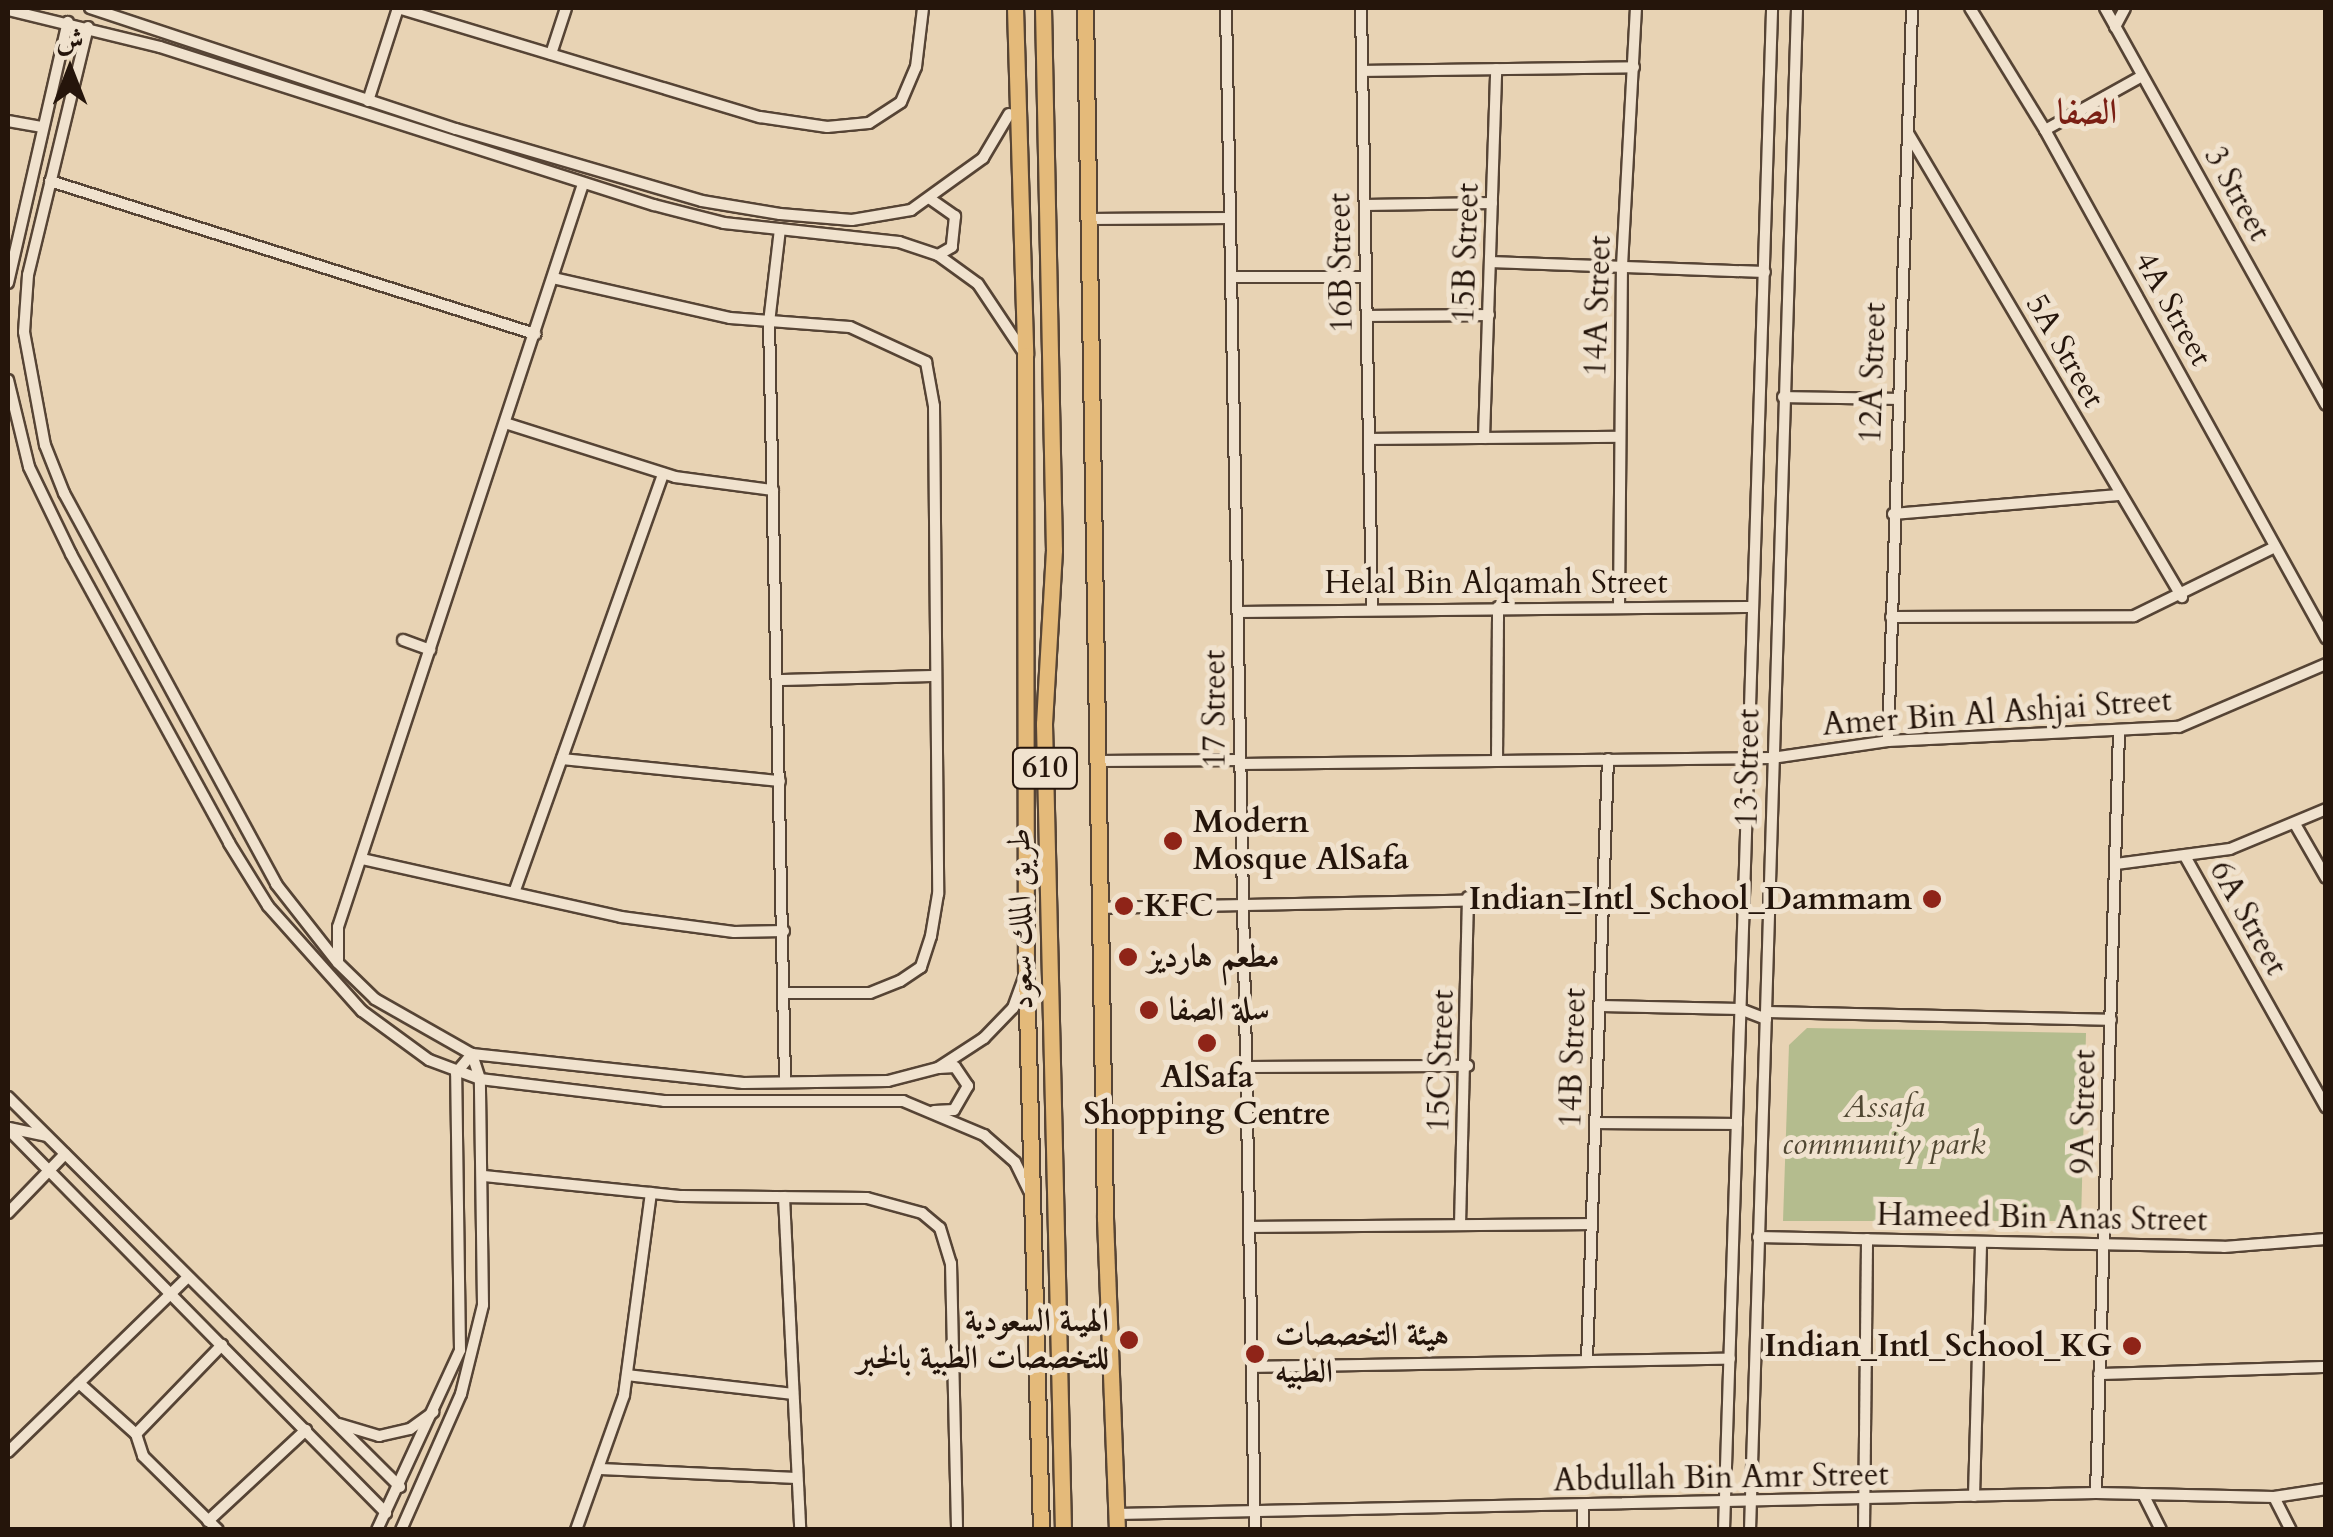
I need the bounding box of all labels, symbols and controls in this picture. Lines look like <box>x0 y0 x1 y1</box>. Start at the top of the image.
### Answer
north arrow <box>20 20 120 120</box>
text: ش <box>56 21 84 59</box>
district label: الصفا <box>2057 91 2117 133</box>
street label: 3 Street <box>2195 140 2279 248</box>
street label: 15B Street <box>1444 182 1488 324</box>
street label: 16B Street <box>1321 193 1361 333</box>
street label: 14A Street <box>1576 235 1620 377</box>
street label: 4A Street <box>2126 245 2220 373</box>
street label: 5A Street <box>2017 287 2113 415</box>
street label: 12A Street <box>1851 302 1895 444</box>
street label: Helal Bin Alqamah Street <box>1324 564 1668 602</box>
street label: 17 Street <box>1196 650 1234 768</box>
street label: Amer Bin Al Ashjai Street <box>1821 682 2173 744</box>
street label: 13 Street <box>1728 708 1768 828</box>
road number: 610 <box>1010 743 1080 793</box>
place label: Modern Mosque AlSafa <box>1193 804 1409 879</box>
street label: طريق الملك سعود <box>1000 828 1042 1010</box>
marker: Modern Mosque AlSafa <box>1162 830 1184 852</box>
street label: 6A Street <box>2201 854 2295 982</box>
place label: Indian_Intl_School_Dammam <box>1469 880 1912 918</box>
place label: KFC <box>1144 887 1214 925</box>
marker: Indian_Intl_School_Dammam <box>1921 888 1943 910</box>
marker: KFC <box>1113 895 1135 917</box>
place label: مطعم هارديز <box>1148 938 1280 976</box>
marker: مطعم هارديز <box>1117 946 1139 968</box>
street label: 14B Street <box>1551 987 1595 1129</box>
street label: 15C Street <box>1419 989 1463 1133</box>
place label: سلة الصفا <box>1169 991 1270 1029</box>
marker: سلة الصفا <box>1138 999 1160 1021</box>
marker: AlSafa Shopping Centre <box>1196 1032 1218 1054</box>
street label: 9A Street <box>2064 1049 2104 1175</box>
place label: AlSafa Shopping Centre <box>1083 1059 1331 1134</box>
park label: Assafa community park <box>1782 1089 1986 1164</box>
street label: Hameed Bin Anas Street <box>1876 1196 2208 1240</box>
place label: الهيىة السعودية للتخصصات الطبية بالخبر <box>857 1303 1109 1378</box>
place label: هيئة التخصصات الطبيه <box>1275 1317 1449 1392</box>
place label: Indian_Intl_School_KG <box>1764 1327 2112 1365</box>
marker: الهيىة السعودية للتخصصات الطبية بالخبر <box>1118 1329 1140 1351</box>
marker: Indian_Intl_School_KG <box>2121 1335 2143 1357</box>
marker: هيئة التخصصات الطبيه <box>1244 1343 1266 1365</box>
street label: Abdullah Bin Amr Street <box>1553 1456 1889 1500</box>

